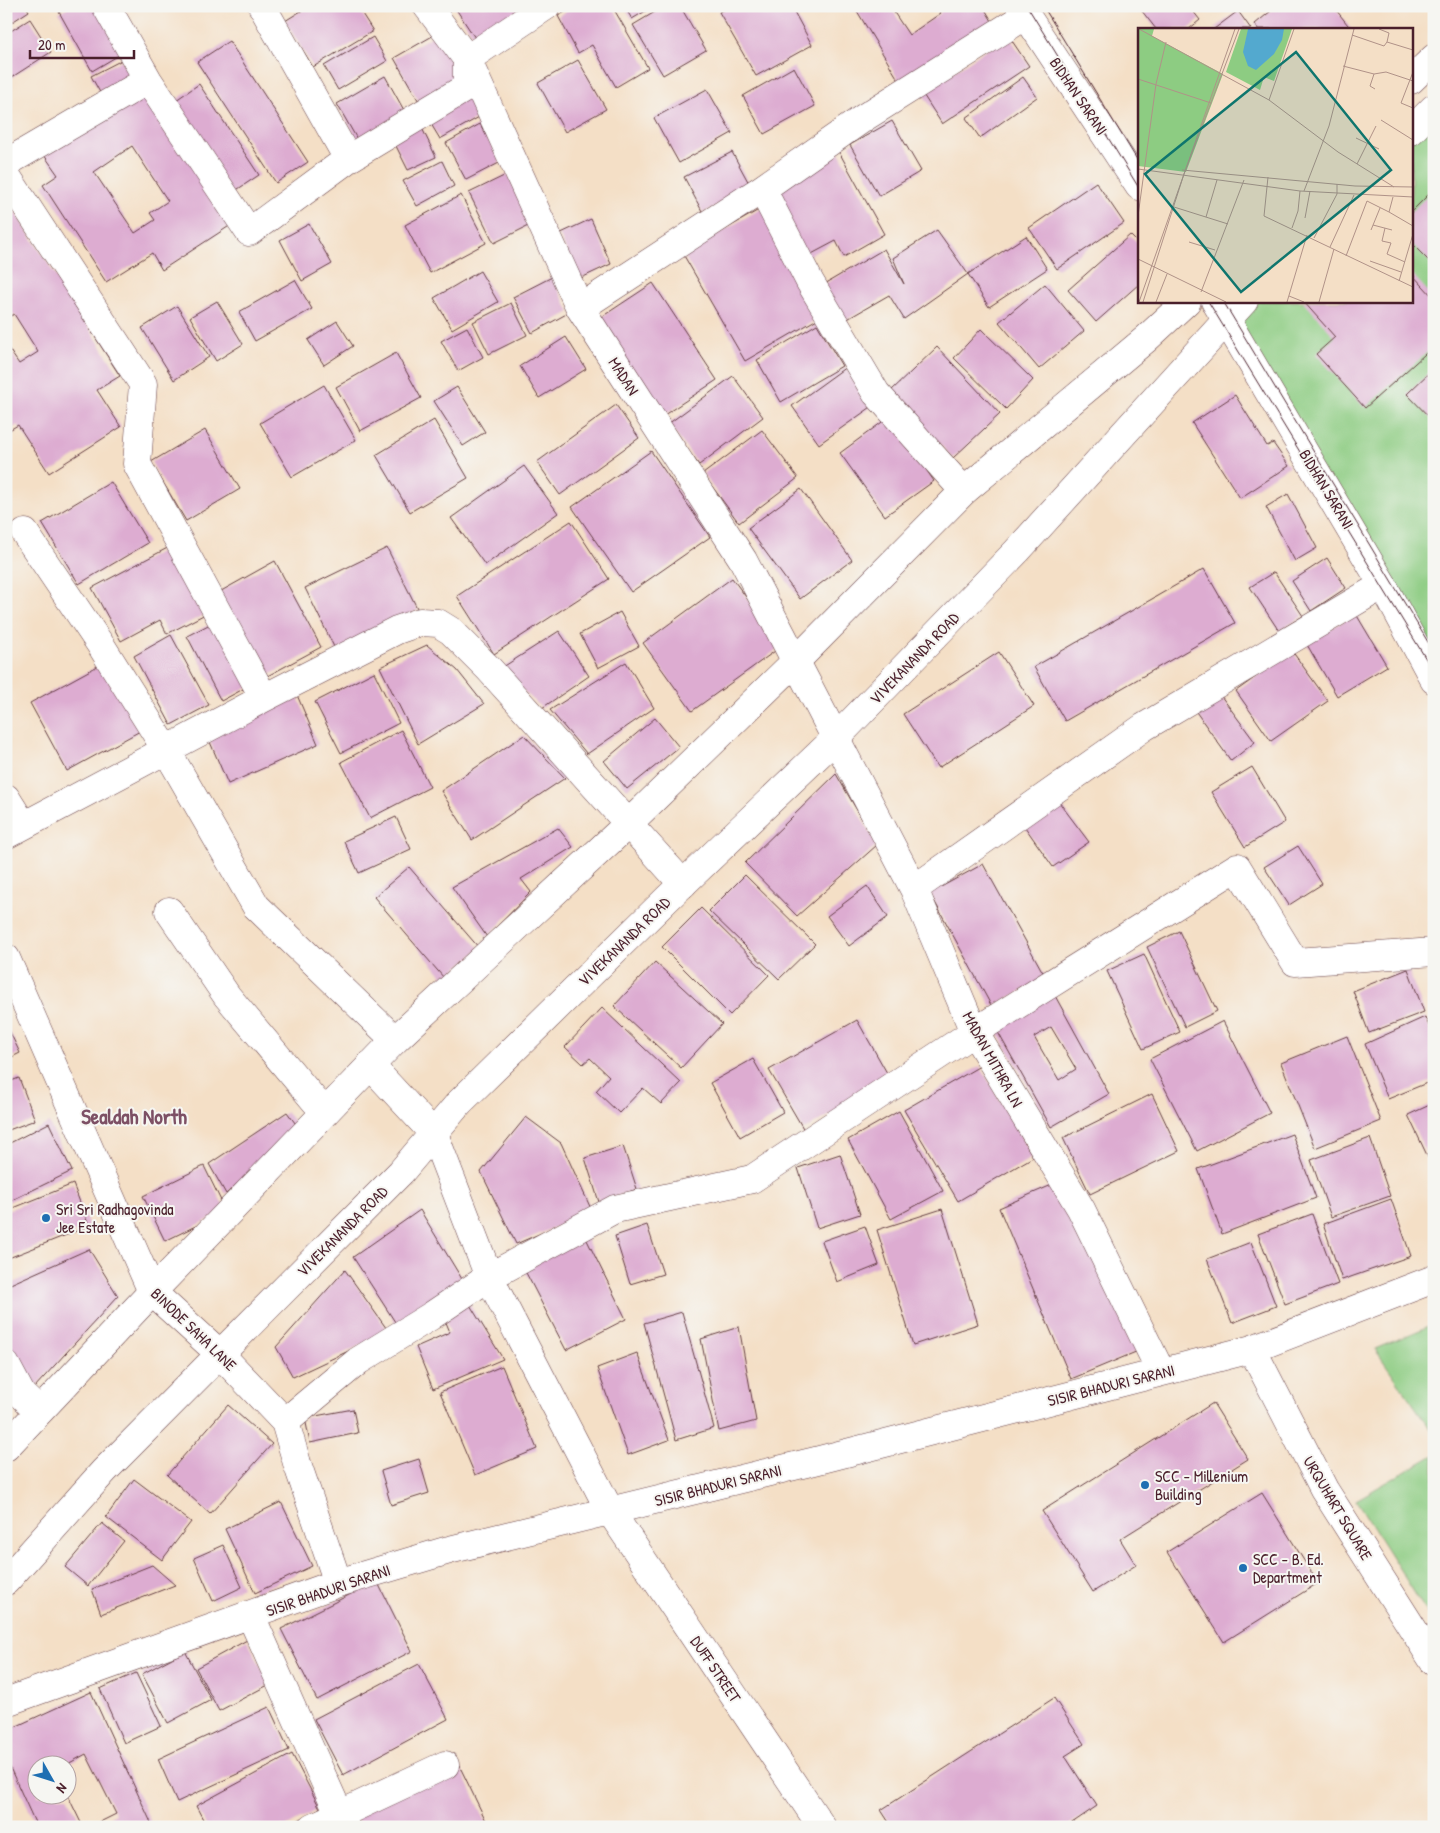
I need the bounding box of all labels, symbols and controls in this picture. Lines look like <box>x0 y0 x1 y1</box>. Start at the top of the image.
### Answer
scale bar <box>30 28 134 60</box>
inset map <box>1138 28 1412 302</box>
text: 20 m <box>38 34 65 55</box>
street label: BIDHAN SARANI <box>1045 53 1113 139</box>
street label: MADAN <box>604 353 644 399</box>
street label: BIDHAN SARANI <box>1295 445 1359 533</box>
street label: VIVEKANANDA ROAD <box>864 607 964 709</box>
street label: VIVEKANANDA ROAD <box>573 891 675 991</box>
street label: MADAN MITHRA LN <box>958 1007 1028 1111</box>
district label: Sealdah North <box>81 1102 187 1131</box>
street label: VIVEKANANDA ROAD <box>292 1180 393 1281</box>
place label: Sri Sri Radhagovinda Jee Estate <box>56 1198 174 1238</box>
marker: Sri Sri Radhagovinda Jee Estate <box>40 1212 52 1224</box>
street label: BINODE SAHA LANE <box>146 1282 242 1376</box>
street label: SISIR BHADURI SARANI <box>1045 1359 1177 1411</box>
street label: URQUHART SQUARE <box>1298 1452 1378 1564</box>
street label: SISIR BHADURI SARANI <box>652 1459 784 1511</box>
place label: SCC - Millenium Building <box>1155 1465 1248 1505</box>
marker: SCC - Millenium Building <box>1139 1479 1151 1491</box>
place label: SCC - B. Ed. Department <box>1253 1548 1324 1588</box>
street label: SISIR BHADURI SARANI <box>263 1558 393 1622</box>
marker: SCC - B. Ed. Department <box>1237 1562 1249 1574</box>
street label: DUFF STREET <box>686 1631 747 1707</box>
north arrow <box>28 1756 78 1806</box>
text: N <box>52 1780 72 1798</box>

